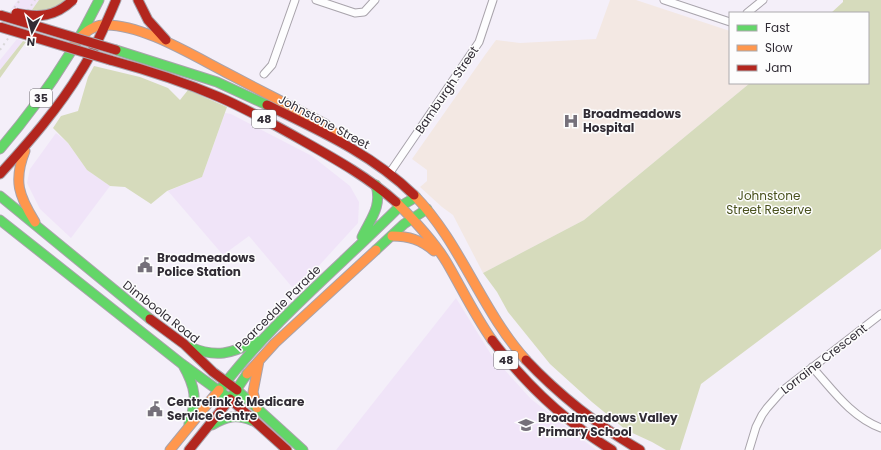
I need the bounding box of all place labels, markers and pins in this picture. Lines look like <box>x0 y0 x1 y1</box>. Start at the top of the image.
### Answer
place label: Broadmeadows Hospital <box>583 105 681 136</box>
hospital icon: Broadmeadows Hospital <box>562 112 580 130</box>
place label: Broadmeadows Police Station <box>157 249 255 280</box>
public building icon: Broadmeadows Police Station <box>136 256 154 274</box>
place label: Centrelink & Medicare Service Centre <box>167 393 305 424</box>
public building icon: Centrelink & Medicare Service Centre <box>146 400 164 418</box>
place label: Broadmeadows Valley Primary School <box>538 409 678 440</box>
school or university icon: Broadmeadows Valley Primary School <box>517 416 535 434</box>

